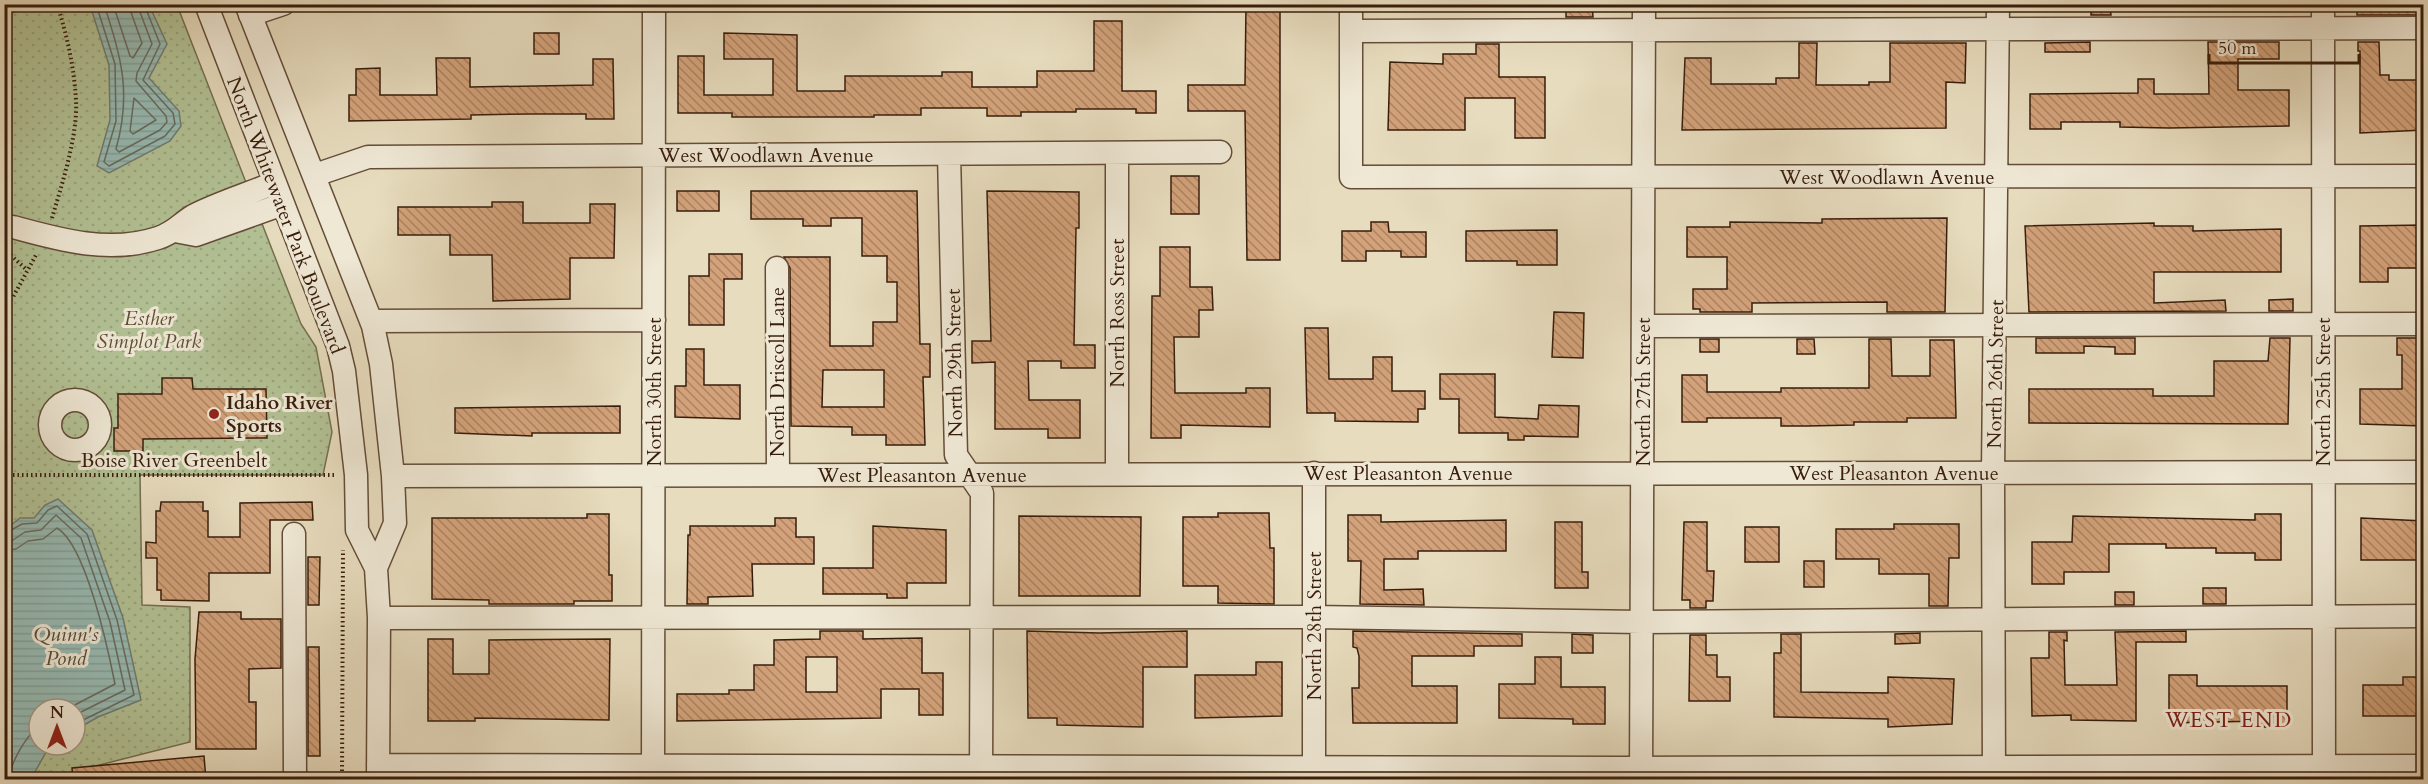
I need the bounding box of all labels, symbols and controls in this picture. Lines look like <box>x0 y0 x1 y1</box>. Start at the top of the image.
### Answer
scale bar <box>2209 27 2359 65</box>
text: 50 m <box>2218 36 2257 61</box>
street label: North Whitewater Park Boulevard <box>220 73 351 358</box>
street label: West Woodlawn Avenue <box>657 142 874 169</box>
street label: West Woodlawn Avenue <box>1778 164 1995 191</box>
street label: North Ross Street <box>1104 238 1131 388</box>
street label: North Driscoll Lane <box>764 287 791 457</box>
street label: North 29th Street <box>940 288 969 438</box>
street label: North 26th Street <box>1981 299 2010 449</box>
park label: Esther Simplot Park <box>97 305 201 355</box>
street label: North 30th Street <box>641 317 668 467</box>
street label: North 27th Street <box>1630 317 1657 467</box>
street label: North 25th Street <box>2310 317 2337 467</box>
place label: Idaho River Sports <box>226 389 334 439</box>
marker: Idaho River Sports <box>207 407 221 421</box>
street label: Boise River Greenbelt <box>81 447 268 474</box>
street label: West Pleasanton Avenue <box>1302 460 1513 487</box>
street label: West Pleasanton Avenue <box>1788 460 1999 487</box>
street label: West Pleasanton Avenue <box>816 462 1027 489</box>
street label: North 28th Street <box>1301 551 1328 701</box>
water label: Quinn's Pond <box>33 620 99 673</box>
north arrow <box>27 697 87 757</box>
text: N <box>50 702 64 724</box>
district label: WEST END <box>2164 706 2293 735</box>

